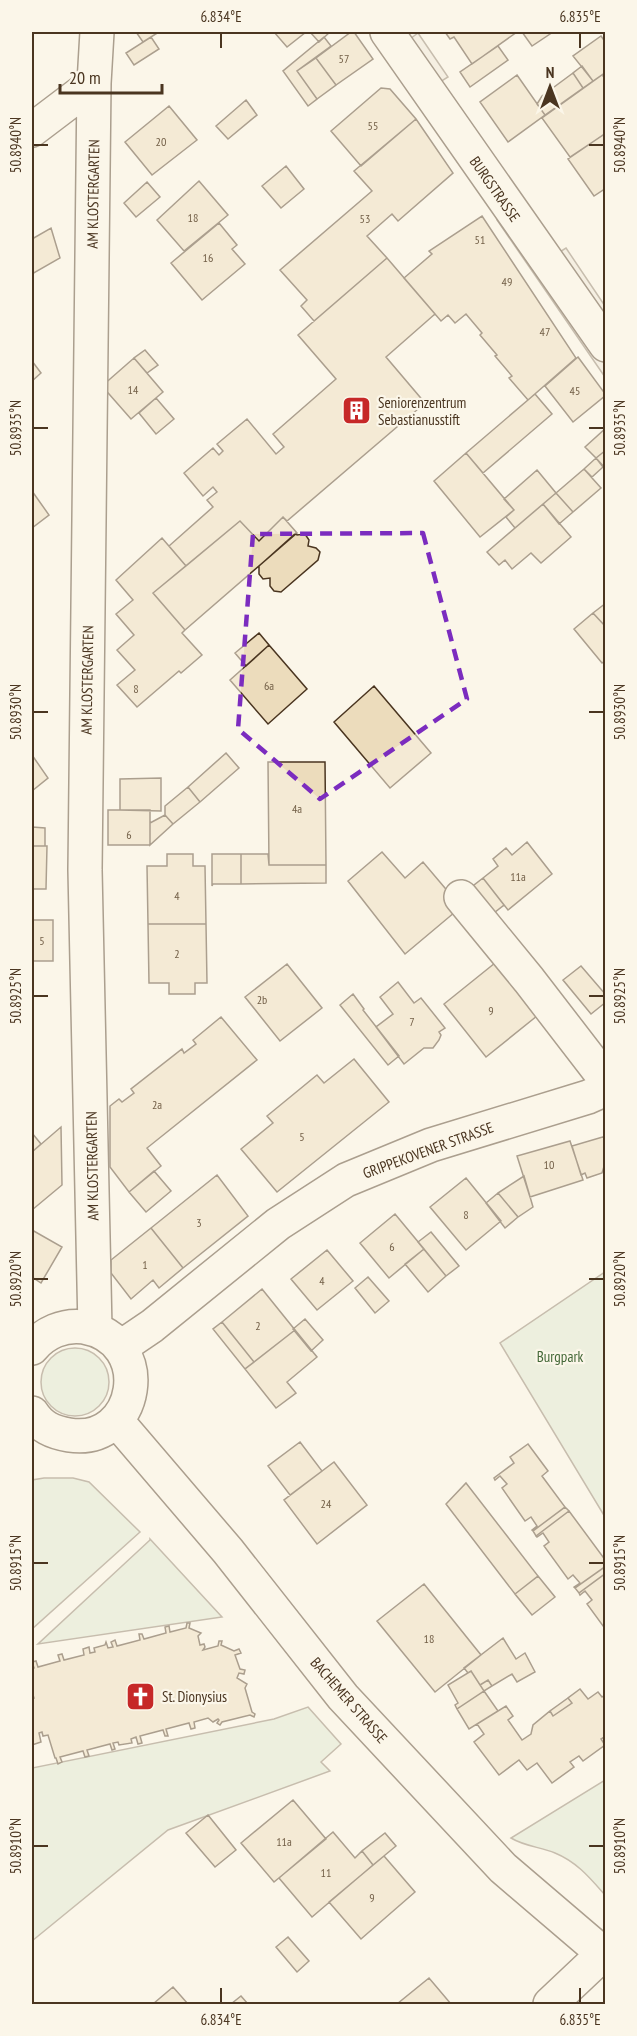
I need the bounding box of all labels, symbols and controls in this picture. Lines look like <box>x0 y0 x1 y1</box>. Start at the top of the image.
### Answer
text: 6.834°E <box>200 7 242 26</box>
text: 6.835°E <box>559 7 601 26</box>
house number: 57 <box>339 51 349 66</box>
scale bar <box>60 57 162 95</box>
north arrow <box>520 57 580 117</box>
text: N <box>546 62 554 82</box>
text: 20 m <box>69 66 101 89</box>
text: 50.8940°N <box>6 117 25 173</box>
text: 50.8940°N <box>610 117 629 173</box>
house number: 55 <box>368 118 378 133</box>
house number: 20 <box>156 134 166 149</box>
street label: AM KLOSTERGARTEN <box>83 139 103 249</box>
street label: BURGSTRASSE <box>466 153 524 225</box>
house number: 18 <box>188 210 198 225</box>
house number: 53 <box>360 211 370 226</box>
house number: 51 <box>475 232 485 247</box>
house number: 16 <box>203 250 213 265</box>
house number: 49 <box>502 274 512 289</box>
house number: 47 <box>540 324 550 339</box>
house number: 14 <box>128 382 139 397</box>
house number: 45 <box>570 383 580 398</box>
place label: Seniorenzentrum Sebastianusstift <box>378 393 466 429</box>
building icon: Seniorenzentrum Sebastianusstift <box>341 395 373 427</box>
text: 50.8935°N <box>6 400 25 456</box>
text: 50.8935°N <box>610 400 629 456</box>
street label: AM KLOSTERGARTEN <box>77 625 97 735</box>
house number: 6a <box>264 678 274 693</box>
house number: 8 <box>133 681 139 696</box>
text: 50.8930°N <box>6 684 25 740</box>
text: 50.8930°N <box>610 684 629 740</box>
house number: 4a <box>292 801 302 816</box>
house number: 6 <box>126 827 132 842</box>
house number: 11a <box>510 869 526 884</box>
house number: 4 <box>174 888 180 903</box>
house number: 5 <box>39 933 45 948</box>
house number: 2 <box>174 946 180 961</box>
text: 50.8925°N <box>6 968 25 1024</box>
text: 50.8925°N <box>610 968 629 1024</box>
house number: 2b <box>257 992 267 1007</box>
house number: 9 <box>488 1003 494 1018</box>
house number: 7 <box>409 1014 415 1029</box>
house number: 2a <box>152 1097 162 1112</box>
street label: AM KLOSTERGARTEN <box>82 1111 102 1221</box>
street label: GRIPPEKOVENER STRASSE <box>360 1118 496 1182</box>
house number: 5 <box>299 1129 305 1144</box>
house number: 10 <box>544 1157 554 1172</box>
house number: 8 <box>463 1207 469 1222</box>
house number: 3 <box>196 1215 202 1230</box>
house number: 6 <box>389 1239 395 1254</box>
text: 50.8920°N <box>6 1251 25 1307</box>
text: 50.8920°N <box>610 1251 629 1307</box>
house number: 1 <box>142 1257 148 1272</box>
house number: 4 <box>319 1273 325 1288</box>
house number: 2 <box>255 1318 261 1333</box>
park label: Burgpark <box>537 1347 583 1366</box>
house number: 24 <box>321 1496 332 1511</box>
text: 50.8915°N <box>6 1535 25 1591</box>
text: 50.8915°N <box>610 1535 629 1591</box>
house number: 18 <box>424 1631 434 1646</box>
street label: BACHEMER STRASSE <box>306 1653 392 1747</box>
church icon: St. Dionysius <box>125 1680 157 1712</box>
place label: St. Dionysius <box>162 1687 227 1706</box>
text: 50.8910°N <box>6 1818 25 1874</box>
text: 50.8910°N <box>610 1818 629 1874</box>
house number: 11a <box>276 1834 292 1849</box>
house number: 11 <box>321 1865 331 1880</box>
house number: 9 <box>369 1890 375 1905</box>
text: 6.834°E <box>200 2010 242 2029</box>
text: 6.835°E <box>559 2010 601 2029</box>

